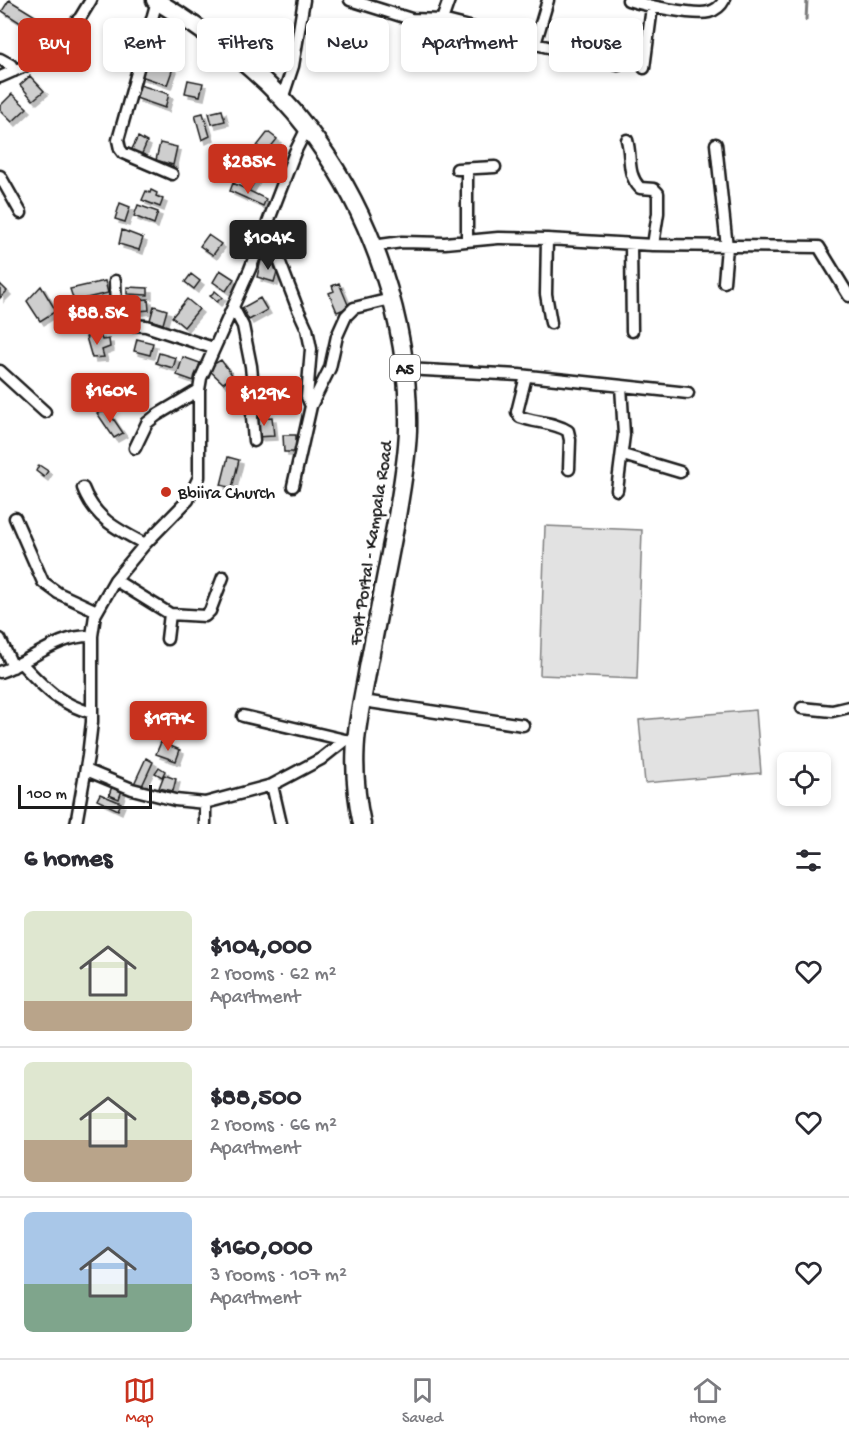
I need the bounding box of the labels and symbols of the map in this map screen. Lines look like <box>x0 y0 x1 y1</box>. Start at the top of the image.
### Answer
pin: $285K <box>206 144 290 195</box>
pin: $104K <box>226 220 310 271</box>
pin: $88.5K <box>48 295 146 346</box>
road number: A5 <box>390 355 420 381</box>
pin: $160K <box>68 373 152 424</box>
pin: $129K <box>222 376 306 427</box>
street label: Fort Portal - Kampala Road <box>346 438 399 648</box>
place label: Bbiira Church <box>177 484 275 505</box>
marker: Bbiira Church <box>159 485 173 499</box>
pin: $197K <box>126 701 210 752</box>
scale bar <box>18 782 152 810</box>

